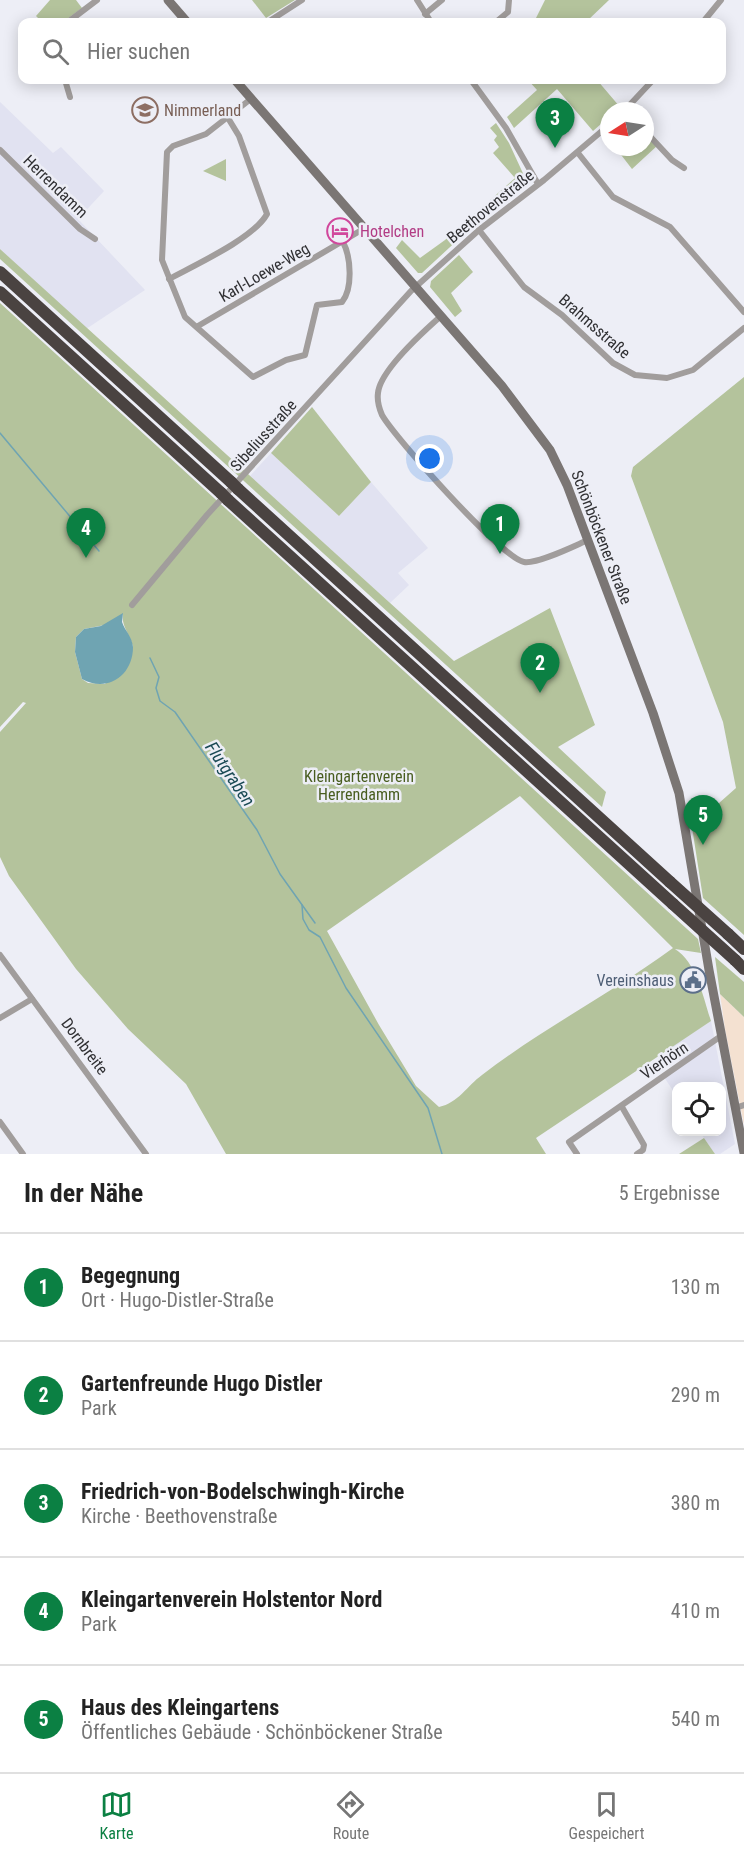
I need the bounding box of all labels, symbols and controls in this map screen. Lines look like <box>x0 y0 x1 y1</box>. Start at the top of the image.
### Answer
search box <box>18 18 726 84</box>
icon: search <box>39 35 72 68</box>
text: Hier suchen <box>87 39 190 64</box>
school or university icon: Nimmerland <box>130 95 160 125</box>
pin: 3 <box>536 98 574 148</box>
place label: Nimmerland <box>164 101 241 120</box>
north arrow <box>600 102 654 156</box>
street label: Herrendamm <box>20 151 92 222</box>
street label: Beethovenstraße <box>443 166 538 247</box>
hotel icon: Hotelchen <box>325 216 355 246</box>
place label: Hotelchen <box>360 222 424 241</box>
street label: Karl-Loewe-Weg <box>216 239 313 306</box>
street label: Brahmsstraße <box>555 290 634 362</box>
street label: Sibeliusstraße <box>226 396 300 475</box>
your location <box>415 444 444 473</box>
street label: Schönböckener Straße <box>567 468 636 607</box>
pin: 1 <box>480 504 520 554</box>
pin: 4 <box>66 508 106 558</box>
pin: 2 <box>520 644 560 693</box>
water label: Flutgraben <box>201 737 260 810</box>
park label: Kleingartenverein Herrendamm <box>304 767 414 804</box>
pin: 5 <box>684 796 722 845</box>
public building icon: Vereinshaus <box>678 965 708 995</box>
place label: Vereinshaus <box>597 971 674 990</box>
street label: Dornbreite <box>57 1014 112 1078</box>
street label: Vierhörn <box>637 1038 692 1083</box>
map controls <box>672 1082 726 1136</box>
button: locate <box>672 1082 726 1136</box>
text: In der Nähe <box>24 1178 143 1208</box>
text: 5 Ergebnisse <box>619 1181 720 1205</box>
text: Begegnung <box>81 1263 180 1288</box>
text: 1 <box>38 1275 49 1299</box>
text: 130 m <box>671 1275 720 1299</box>
text: Ort · Hugo-Distler-Straße <box>81 1288 274 1312</box>
text: Gartenfreunde Hugo Distler <box>81 1371 323 1396</box>
text: 2 <box>38 1383 49 1407</box>
text: 290 m <box>671 1383 720 1407</box>
text: Park <box>81 1396 117 1420</box>
text: Friedrich-von-Bodelschwingh-Kirche <box>81 1479 404 1504</box>
text: 3 <box>38 1491 49 1515</box>
text: 380 m <box>671 1491 720 1515</box>
text: Kirche · Beethovenstraße <box>81 1504 278 1528</box>
text: Kleingartenverein Holstentor Nord <box>81 1587 383 1612</box>
text: 4 <box>38 1599 49 1623</box>
text: 410 m <box>671 1599 720 1623</box>
text: Park <box>81 1612 117 1636</box>
text: Haus des Kleingartens <box>81 1695 279 1720</box>
text: 5 <box>38 1707 49 1731</box>
text: 540 m <box>671 1707 720 1731</box>
text: Öffentliches Gebäude · Schönböckener Straße <box>81 1720 443 1744</box>
tab: Karte <box>100 1788 134 1843</box>
tab: Route <box>333 1788 369 1843</box>
tab: Gespeichert <box>568 1788 644 1843</box>

